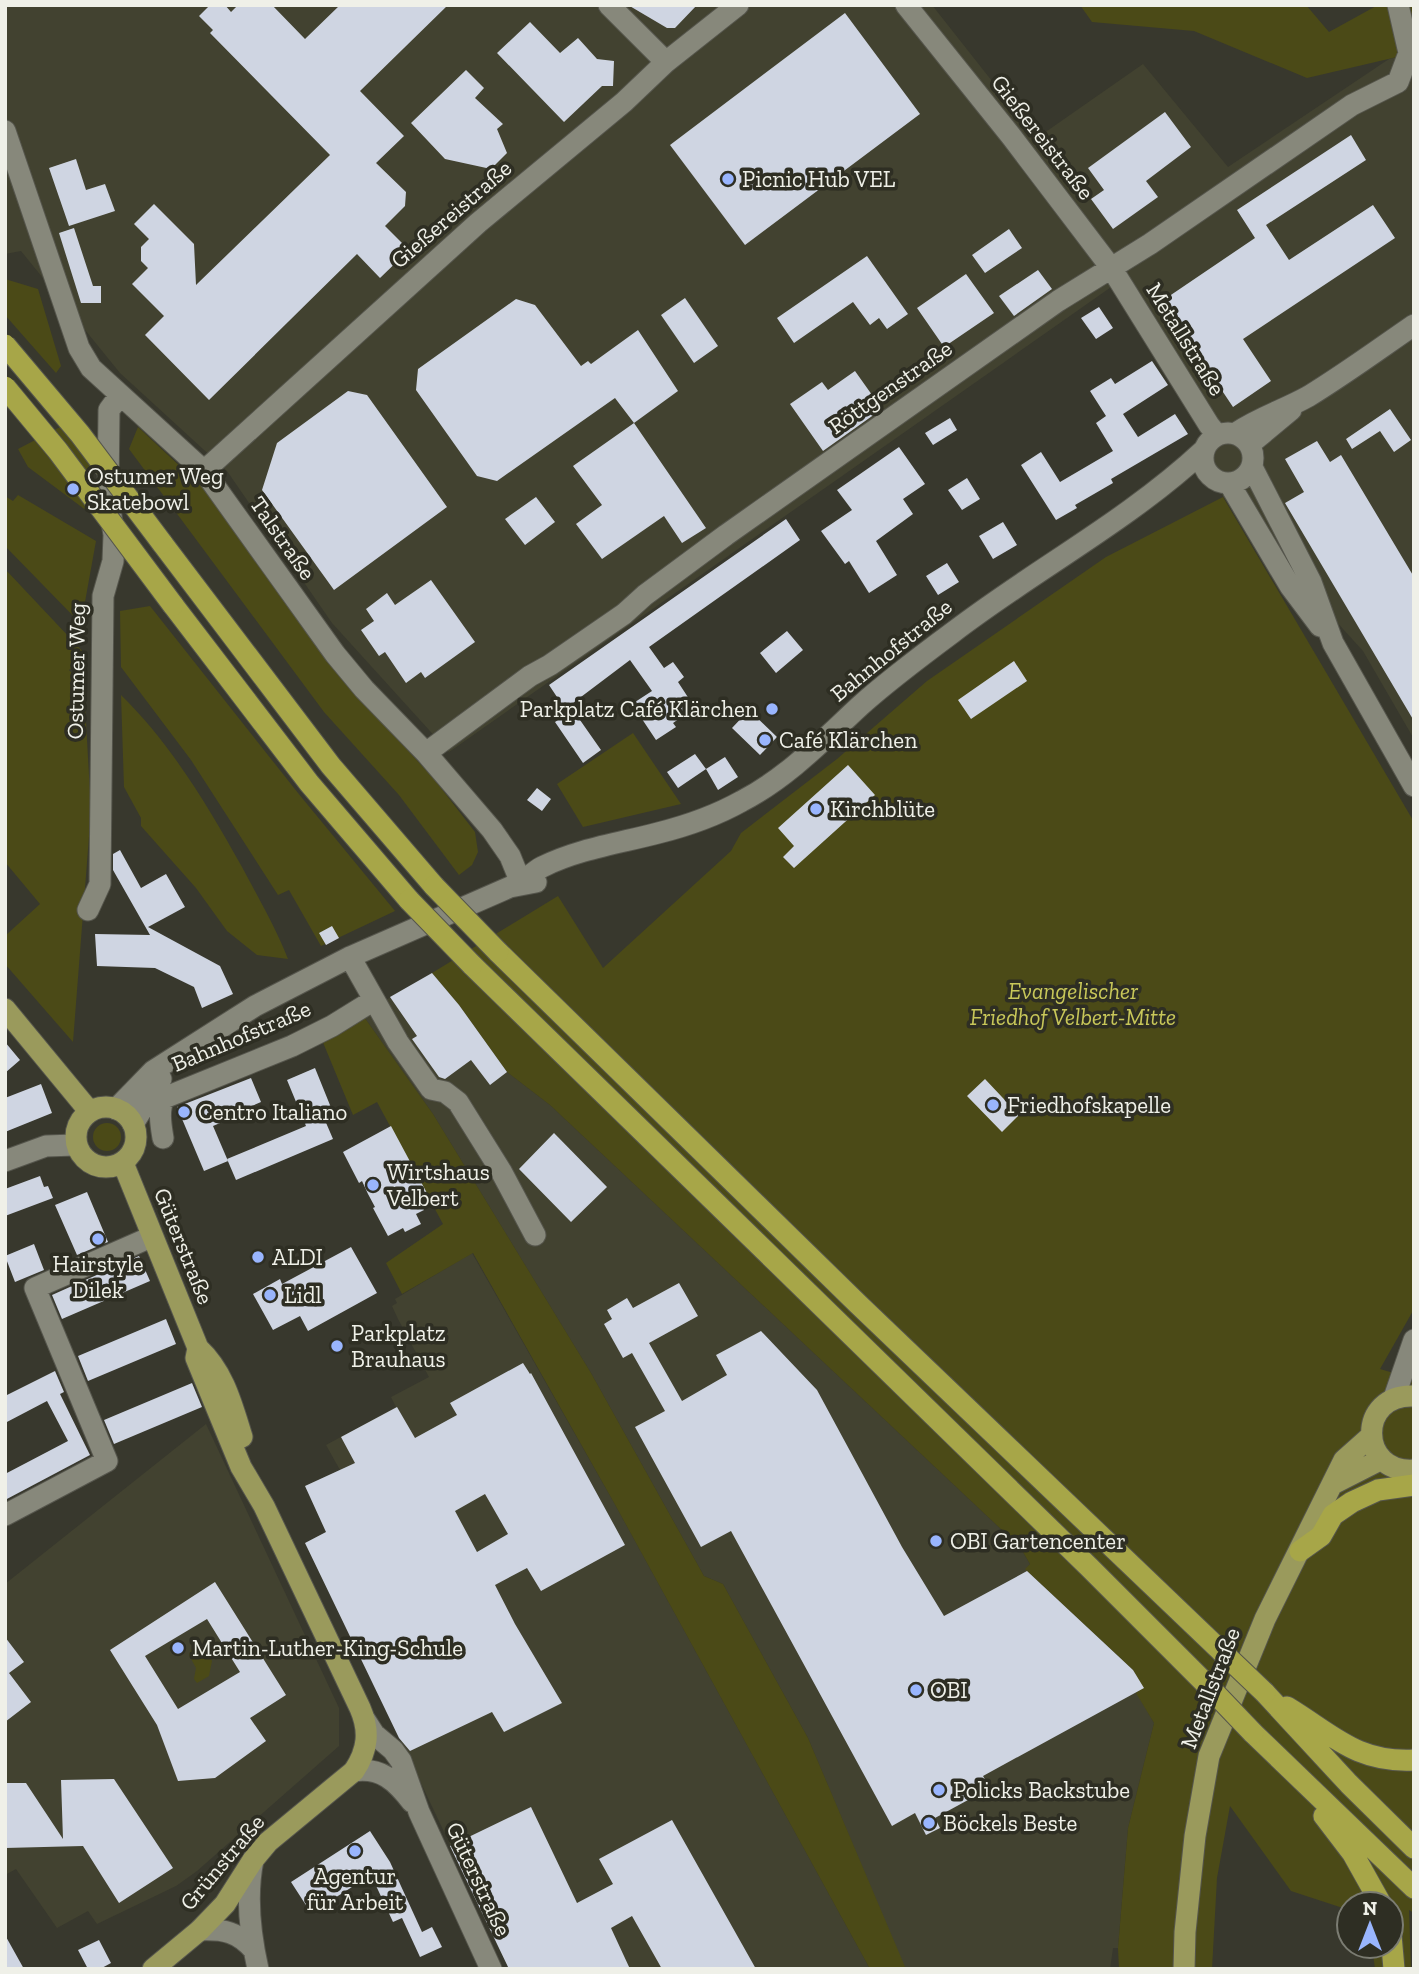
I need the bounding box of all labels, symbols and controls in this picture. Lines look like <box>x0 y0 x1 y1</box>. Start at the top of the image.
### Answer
street label: Gießereistraße <box>985 69 1101 205</box>
street label: Gießereistraße <box>385 154 517 274</box>
place label: Picnic Hub VEL <box>742 165 896 193</box>
marker: Picnic Hub VEL <box>720 171 736 187</box>
street label: Metallstraße <box>1140 277 1232 401</box>
street label: Röttgenstraße <box>823 334 957 440</box>
place label: Ostumer Weg Skatebowl <box>87 462 224 516</box>
marker: Ostumer Weg Skatebowl <box>65 481 81 497</box>
street label: Talstraße <box>244 491 322 585</box>
street label: Bahnhofstraße <box>825 592 957 708</box>
street label: Ostumer Weg <box>61 602 91 739</box>
place label: Parkplatz Café Klärchen <box>520 695 758 723</box>
marker: Parkplatz Café Klärchen <box>764 701 780 717</box>
place label: Café Klärchen <box>779 726 917 754</box>
marker: Café Klärchen <box>757 732 773 748</box>
place label: Kirchblüte <box>830 795 935 823</box>
marker: Kirchblüte <box>808 801 824 817</box>
park label: Evangelischer Friedhof Velbert-Mitte <box>970 977 1176 1031</box>
street label: Bahnhofstraße <box>167 994 315 1078</box>
place label: Friedhofskapelle <box>1007 1091 1171 1119</box>
marker: Friedhofskapelle <box>985 1097 1001 1113</box>
place label: Centro Italiano <box>198 1098 347 1126</box>
marker: Centro Italiano <box>176 1104 192 1120</box>
place label: Wirtshaus Velbert <box>386 1158 490 1212</box>
marker: Wirtshaus Velbert <box>365 1177 381 1193</box>
street label: Güterstraße <box>148 1184 220 1308</box>
marker: Hairstyle Dilek <box>90 1231 106 1247</box>
place label: ALDI <box>272 1243 323 1271</box>
marker: ALDI <box>250 1249 266 1265</box>
place label: Hairstyle Dilek <box>52 1250 144 1304</box>
place label: Lidl <box>284 1281 322 1309</box>
marker: Lidl <box>262 1287 278 1303</box>
place label: Parkplatz Brauhaus <box>351 1319 446 1373</box>
marker: Parkplatz Brauhaus <box>329 1338 345 1354</box>
place label: OBI Gartencenter <box>950 1527 1126 1555</box>
marker: OBI Gartencenter <box>928 1533 944 1549</box>
street label: Metallstraße <box>1174 1623 1246 1753</box>
place label: Martin-Luther-King-Schule <box>192 1634 463 1662</box>
marker: Martin-Luther-King-Schule <box>170 1640 186 1656</box>
place label: OBI <box>930 1676 968 1704</box>
marker: OBI <box>908 1682 924 1698</box>
place label: Policks Backstube <box>953 1776 1130 1804</box>
marker: Policks Backstube <box>931 1782 947 1798</box>
street label: Grünstraße <box>174 1808 270 1916</box>
place label: Böckels Beste <box>943 1809 1077 1837</box>
marker: Böckels Beste <box>921 1815 937 1831</box>
street label: Güterstraße <box>440 1817 518 1941</box>
marker: Agentur für Arbeit <box>347 1843 363 1859</box>
place label: Agentur für Arbeit <box>307 1862 404 1916</box>
north arrow <box>1335 1890 1405 1960</box>
text: N <box>1363 1897 1377 1920</box>

